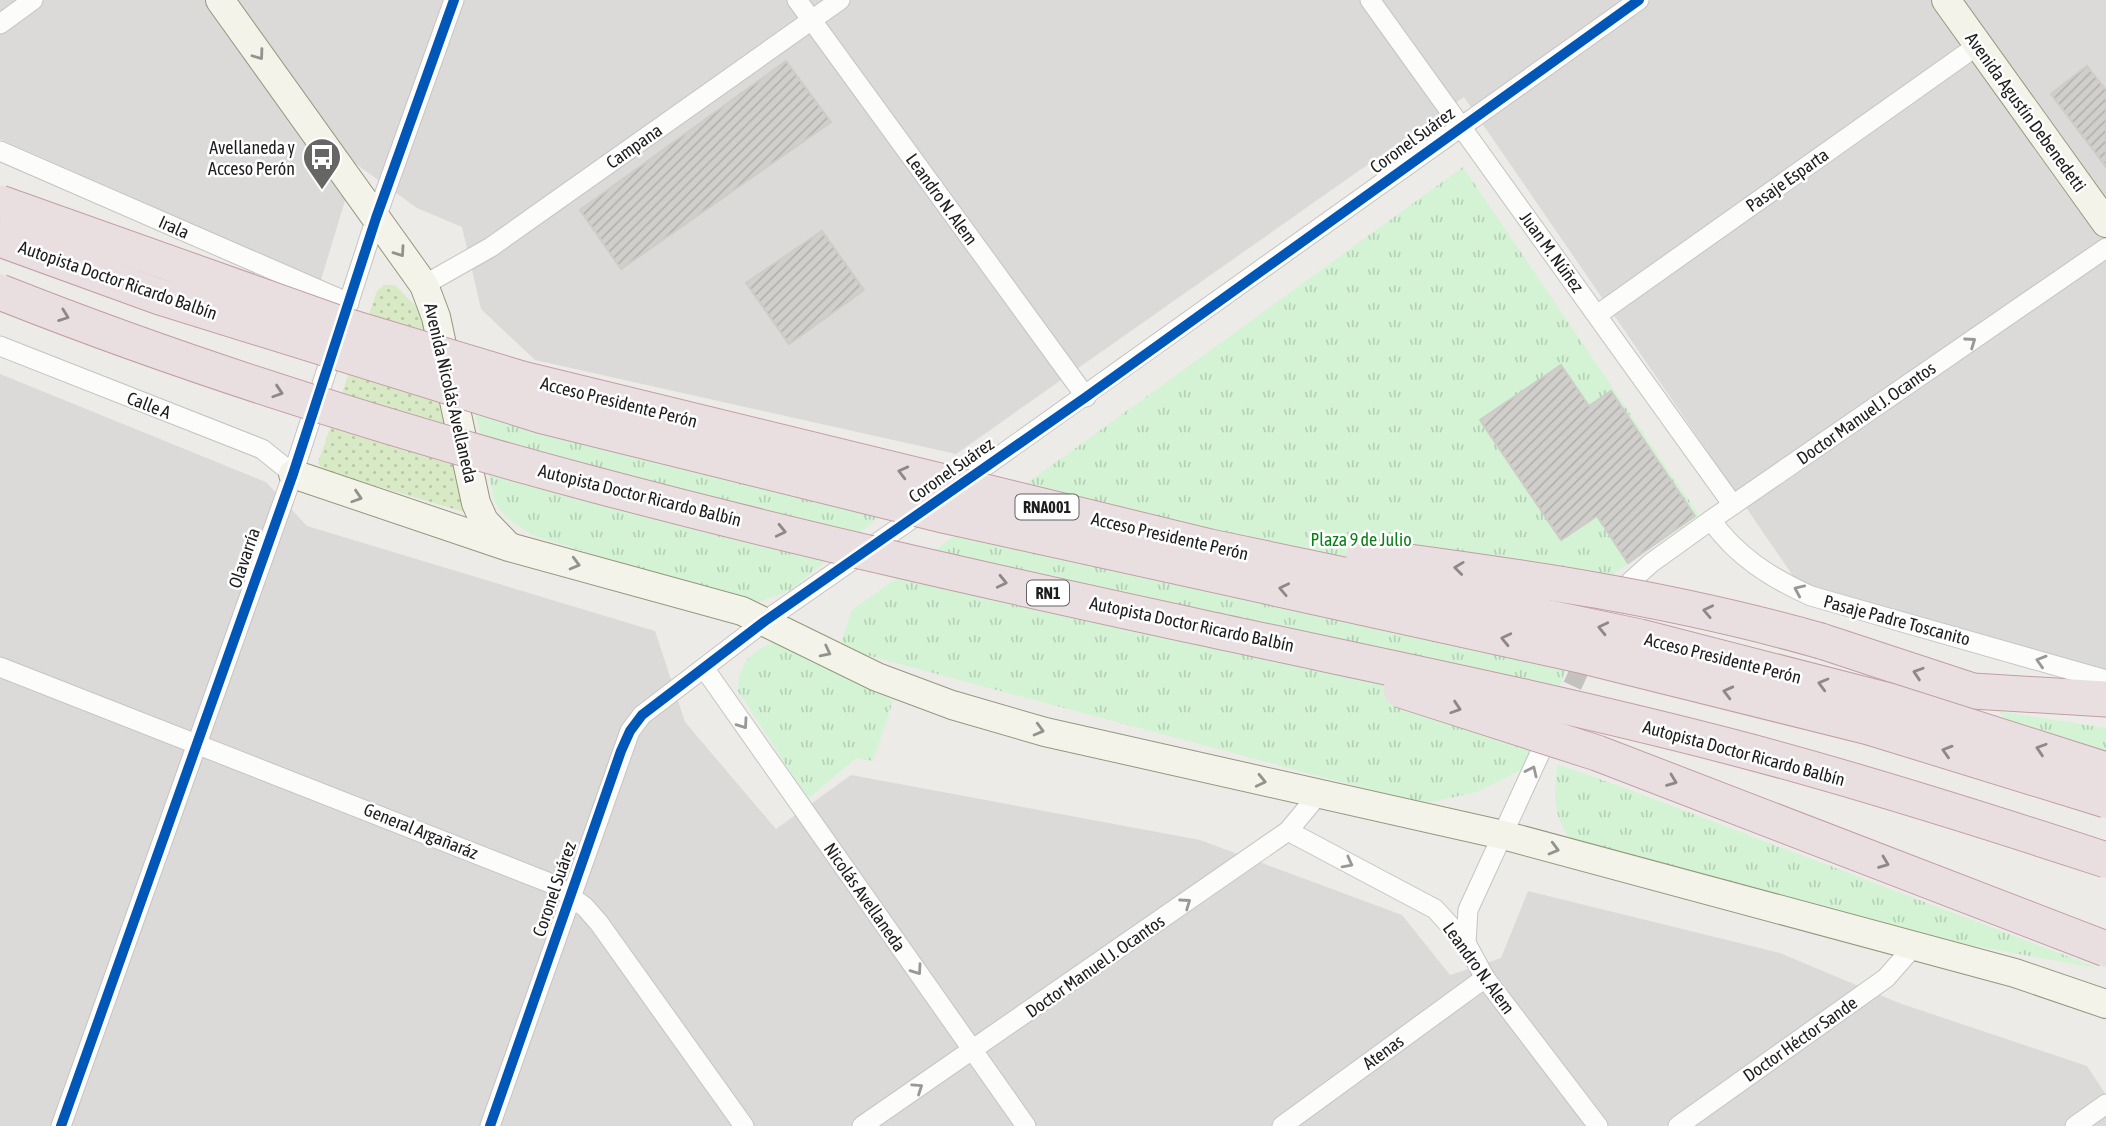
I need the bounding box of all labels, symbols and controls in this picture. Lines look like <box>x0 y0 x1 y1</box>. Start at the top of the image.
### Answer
street label: Avenida Agustín Debenedetti <box>1961 28 2091 196</box>
one-way arrow <box>251 48 263 60</box>
street label: Coronel Suárez <box>1366 102 1459 178</box>
street label: Campana <box>602 119 666 173</box>
bus stop icon: Avellaneda y Acceso Perón <box>301 136 343 191</box>
place label: Avellaneda y Acceso Perón <box>208 137 295 179</box>
street label: Pasaje Esparta <box>1742 144 1832 216</box>
street label: Leandro N. Alem <box>902 149 982 249</box>
street label: Juan M. Núñez <box>1516 208 1589 297</box>
street label: Irala <box>156 211 192 243</box>
street label: Autopista Doctor Ricardo Balbín <box>16 236 220 324</box>
one-way arrow <box>392 244 404 257</box>
street label: Avenida Nicolás Avellaneda <box>420 301 482 485</box>
one-way arrow <box>57 308 69 322</box>
one-way arrow <box>1963 337 1976 350</box>
street label: Doctor Manuel J. Ocantos <box>1792 357 1940 469</box>
street label: Acceso Presidente Perón <box>538 372 700 432</box>
one-way arrow <box>272 384 284 398</box>
street label: Calle A <box>124 387 174 423</box>
street label: Coronel Suárez <box>904 433 998 507</box>
street label: Autopista Doctor Ricardo Balbín <box>536 460 744 530</box>
one-way arrow <box>897 465 909 480</box>
one-way arrow <box>350 489 362 503</box>
road number: RNA001 <box>1016 494 1078 520</box>
street label: Acceso Presidente Perón <box>1089 508 1251 564</box>
one-way arrow <box>775 523 787 537</box>
street label: Olavarría <box>224 525 264 591</box>
park label: Plaza 9 de Julio <box>1310 529 1412 550</box>
one-way arrow <box>569 556 581 570</box>
one-way arrow <box>1453 561 1465 576</box>
one-way arrow <box>996 574 1008 589</box>
road number: RN1 <box>1027 580 1069 606</box>
one-way arrow <box>1278 583 1290 598</box>
one-way arrow <box>1794 584 1806 598</box>
street label: Pasaje Padre Toscanito <box>1822 590 1972 650</box>
street label: Autopista Doctor Ricardo Balbín <box>1088 592 1296 656</box>
one-way arrow <box>1702 605 1714 620</box>
one-way arrow <box>1597 622 1609 637</box>
street label: Acceso Presidente Perón <box>1642 628 1804 688</box>
one-way arrow <box>1501 632 1513 647</box>
one-way arrow <box>819 644 831 658</box>
one-way arrow <box>2035 654 2047 669</box>
one-way arrow <box>1913 666 1925 681</box>
one-way arrow <box>1817 678 1829 692</box>
one-way arrow <box>1722 686 1734 700</box>
one-way arrow <box>1450 700 1462 714</box>
one-way arrow <box>735 716 748 729</box>
street label: Autopista Doctor Ricardo Balbín <box>1641 716 1847 790</box>
one-way arrow <box>1033 722 1045 736</box>
one-way arrow <box>2035 743 2048 757</box>
one-way arrow <box>1942 744 1954 759</box>
one-way arrow <box>1524 766 1538 778</box>
one-way arrow <box>1255 773 1267 788</box>
one-way arrow <box>1665 773 1677 787</box>
street label: General Argañaráz <box>361 799 482 864</box>
street label: Coronel Suárez <box>528 838 580 939</box>
street label: Nicolás Avellaneda <box>820 839 910 955</box>
one-way arrow <box>1548 841 1560 855</box>
one-way arrow <box>1341 855 1354 869</box>
one-way arrow <box>1877 855 1889 869</box>
one-way arrow <box>1178 899 1191 911</box>
street label: Doctor Manuel J. Ocantos <box>1021 910 1169 1022</box>
street label: Leandro N. Alem <box>1439 918 1519 1018</box>
one-way arrow <box>909 962 921 975</box>
street label: Doctor Héctor Sande <box>1739 992 1861 1086</box>
street label: Atenas <box>1358 1030 1408 1074</box>
one-way arrow <box>911 1083 924 1096</box>

